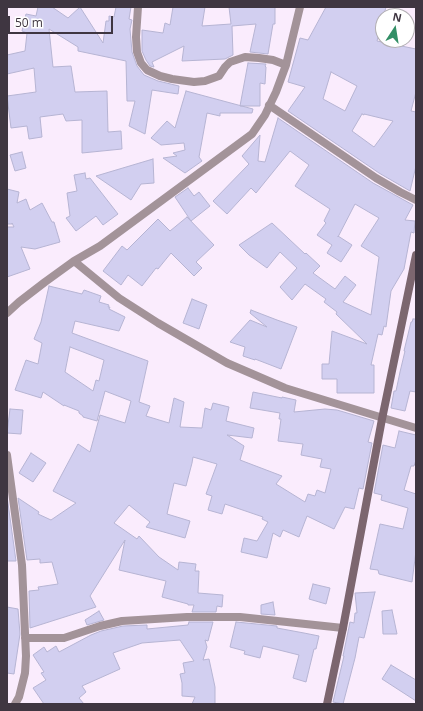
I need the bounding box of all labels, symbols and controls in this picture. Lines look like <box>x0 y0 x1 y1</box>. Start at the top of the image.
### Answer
scale bar <box>10 8 115 34</box>
north arrow <box>375 8 415 48</box>
text: N <box>391 8 403 25</box>
text: 50 m <box>15 14 43 31</box>

